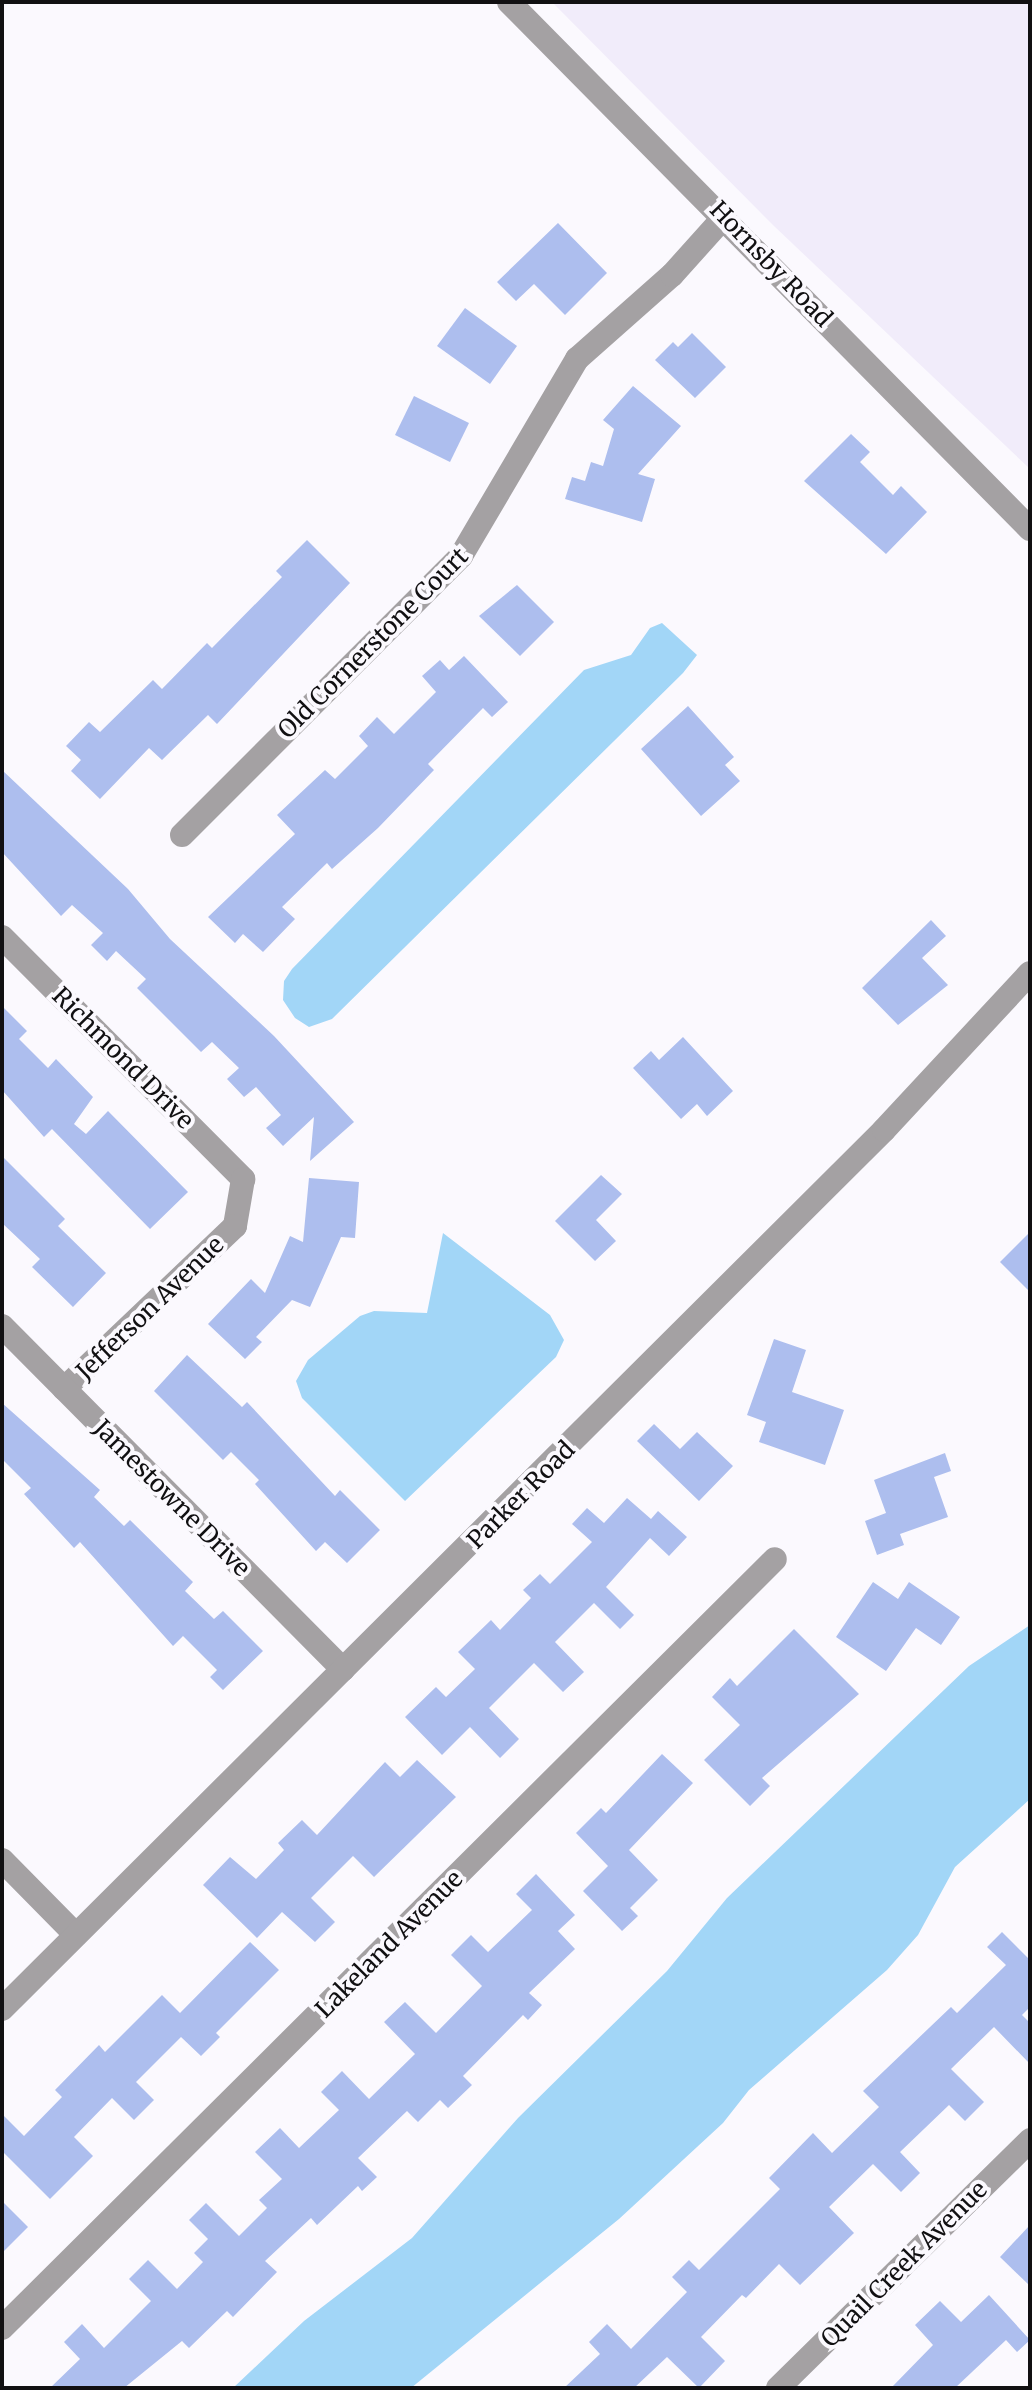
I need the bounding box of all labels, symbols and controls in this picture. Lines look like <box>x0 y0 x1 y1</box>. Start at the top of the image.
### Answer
street label: Hornsby Road <box>704 195 838 333</box>
street label: Old Cornerstone Court <box>272 542 474 744</box>
street label: Richmond Drive <box>46 981 200 1135</box>
street label: Jefferson Avenue <box>70 1230 230 1386</box>
street label: Jamestowne Drive <box>88 1414 256 1582</box>
street label: Parker Road <box>461 1435 581 1555</box>
street label: Lakeland Avenue <box>309 1864 469 2024</box>
street label: Quail Creek Avenue <box>815 2175 993 2353</box>

